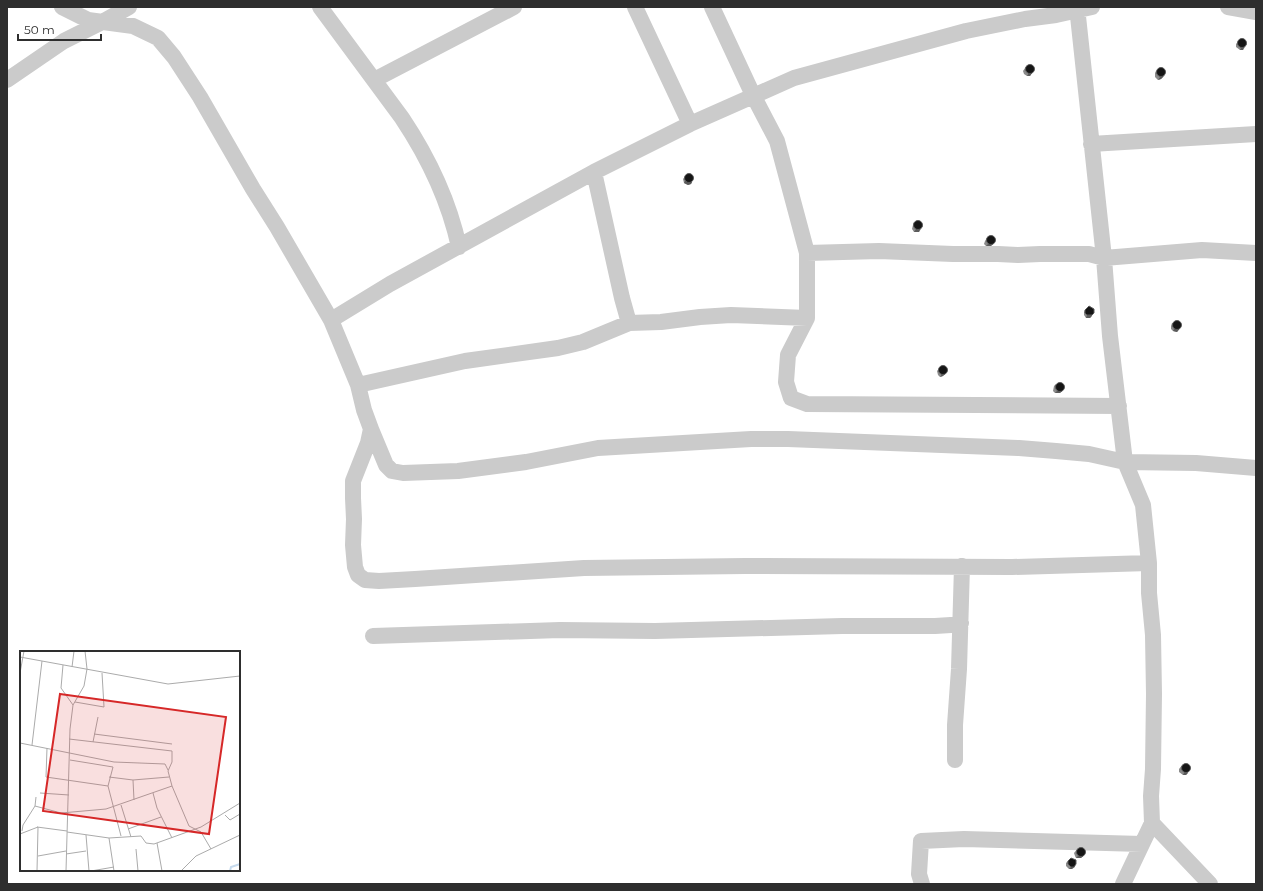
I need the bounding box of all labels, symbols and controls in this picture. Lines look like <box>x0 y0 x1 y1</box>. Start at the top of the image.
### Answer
scale bar <box>18 16 101 42</box>
text: 50 m <box>24 22 55 37</box>
inset map <box>20 651 240 871</box>

